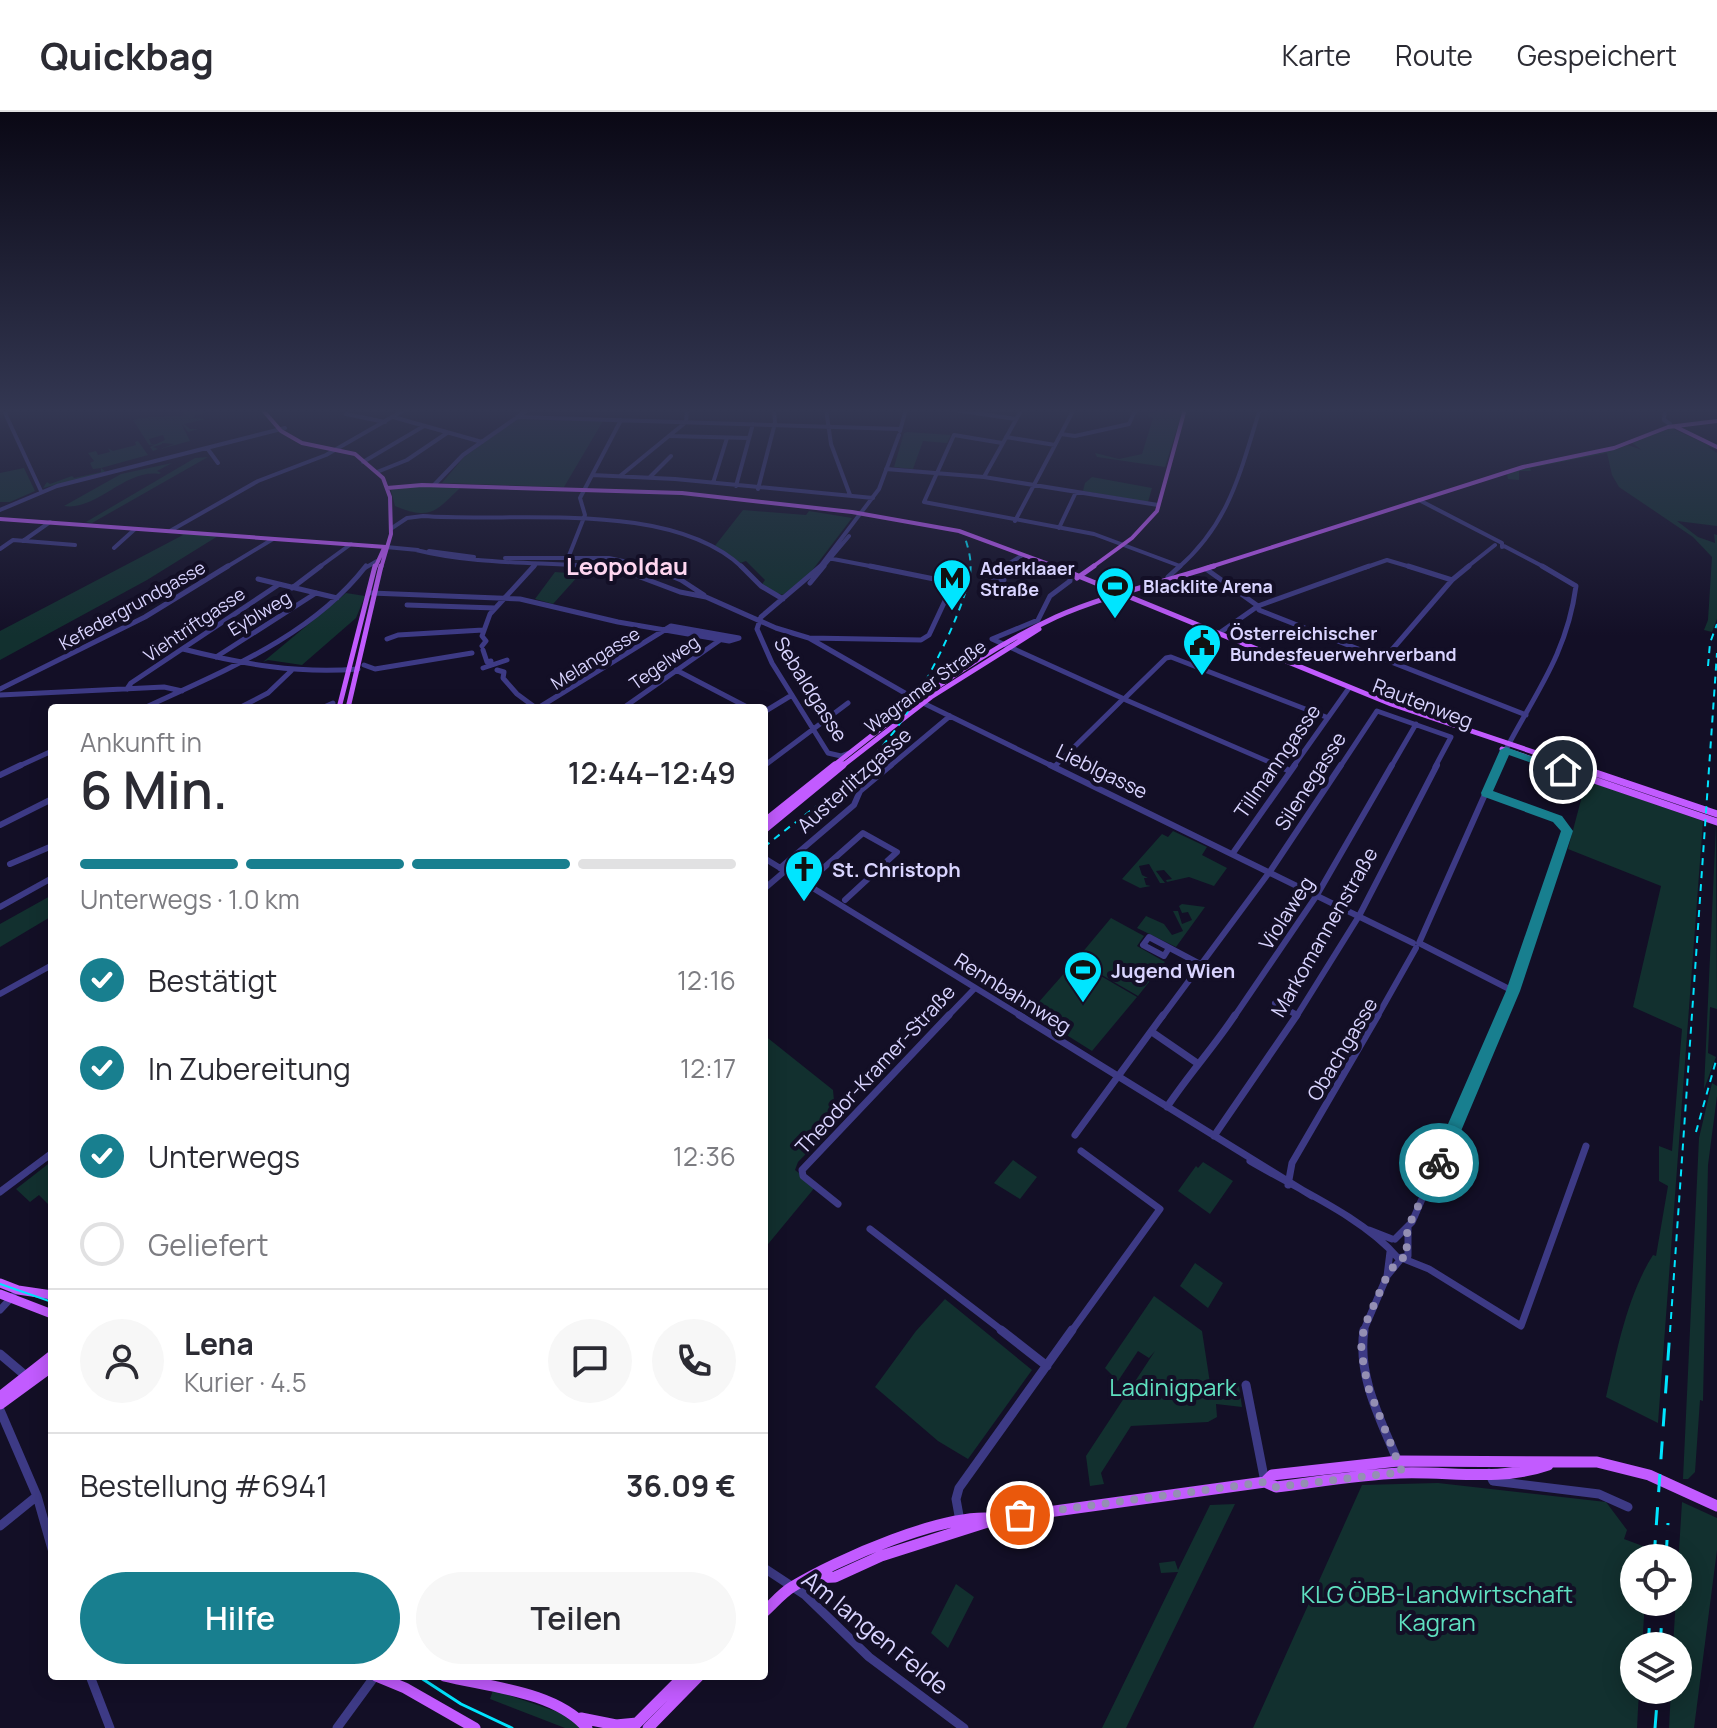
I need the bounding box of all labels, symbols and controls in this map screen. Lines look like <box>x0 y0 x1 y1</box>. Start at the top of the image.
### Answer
text: Quickbag <box>40 29 214 81</box>
text: Karte <box>1282 36 1351 74</box>
text: Route <box>1395 36 1473 74</box>
text: Gespeichert <box>1517 36 1677 74</box>
district label: Leopoldau <box>566 549 688 582</box>
street label: Kefedergrundgasse <box>55 555 209 655</box>
place label: Aderklaaer Straße <box>980 556 1075 601</box>
metro station icon: Aderklaaer Straße <box>931 557 973 612</box>
sports icon: Blacklite Arena <box>1094 565 1136 620</box>
place label: Blacklite Arena <box>1143 574 1273 598</box>
street label: Viehtriftgasse <box>139 581 249 667</box>
street label: Eyblweg <box>223 585 295 641</box>
street label: Melangasse <box>546 621 644 695</box>
place label: Österreichischer Bundesfeuerwehrverband <box>1230 621 1457 666</box>
public building icon: Österreichischer Bundesfeuerwehrverband <box>1181 622 1223 677</box>
street label: Tegelweg <box>624 629 704 695</box>
street label: Sebaldgasse <box>768 631 854 747</box>
street label: Wagramer Straße <box>860 634 990 738</box>
street label: Rautenweg <box>1369 672 1477 734</box>
street label: Tillmanngasse <box>1228 699 1326 823</box>
street label: Austerlitzgasse <box>791 721 917 839</box>
text: Ankunft in <box>80 724 202 760</box>
street label: Silenegasse <box>1268 727 1352 835</box>
pin <box>1529 736 1597 804</box>
street label: Lieblgasse <box>1052 737 1152 805</box>
icon: home <box>1541 748 1585 792</box>
text: 12:44–12:49 <box>568 752 736 793</box>
text: 6 Min. <box>80 754 228 825</box>
street label: Markomannenstraße <box>1264 842 1384 1022</box>
church icon: St. Christoph <box>783 848 825 903</box>
place label: St. Christoph <box>832 856 961 883</box>
street label: Violaweg <box>1252 871 1320 955</box>
text: Unterwegs · 1.0 km <box>80 881 300 917</box>
street label: Rennbahnweg <box>949 946 1077 1040</box>
sports icon: Jugend Wien <box>1062 949 1104 1004</box>
place label: Jugend Wien <box>1111 957 1235 984</box>
icon: check <box>80 958 124 1002</box>
text: Bestätigt <box>148 960 277 1001</box>
text: 12:16 <box>677 962 736 998</box>
street label: Theodor-Kramer-Straße <box>789 978 961 1160</box>
street label: Obachgasse <box>1301 992 1383 1106</box>
icon: check <box>80 1046 124 1090</box>
text: In Zubereitung <box>148 1048 351 1089</box>
text: 12:17 <box>680 1050 736 1086</box>
courier <box>1399 1123 1479 1203</box>
icon: check <box>80 1134 124 1178</box>
text: Unterwegs <box>148 1136 300 1177</box>
text: 12:36 <box>673 1138 736 1174</box>
icon: bike <box>1417 1141 1461 1185</box>
text: Geliefert <box>148 1224 269 1265</box>
button: person <box>80 1319 164 1403</box>
button: chat <box>548 1319 632 1403</box>
button: phone <box>652 1319 736 1403</box>
text: Lena <box>184 1323 254 1364</box>
text: Kurier · 4.5 <box>184 1364 307 1400</box>
park label: Ladinigpark <box>1109 1370 1238 1403</box>
text: Bestellung #6941 <box>80 1465 328 1506</box>
text: 36.09 € <box>626 1465 736 1506</box>
pin <box>986 1481 1054 1549</box>
icon: bag <box>998 1493 1042 1537</box>
map controls <box>1620 1544 1692 1704</box>
button: locate <box>1620 1544 1692 1616</box>
street label: Am langen Felde <box>796 1563 956 1701</box>
button: Hilfe <box>80 1572 400 1664</box>
button: Teilen <box>416 1572 736 1664</box>
park label: KLG ÖBB-Landwirtschaft Kagran <box>1301 1577 1573 1638</box>
button: layers <box>1620 1632 1692 1704</box>

